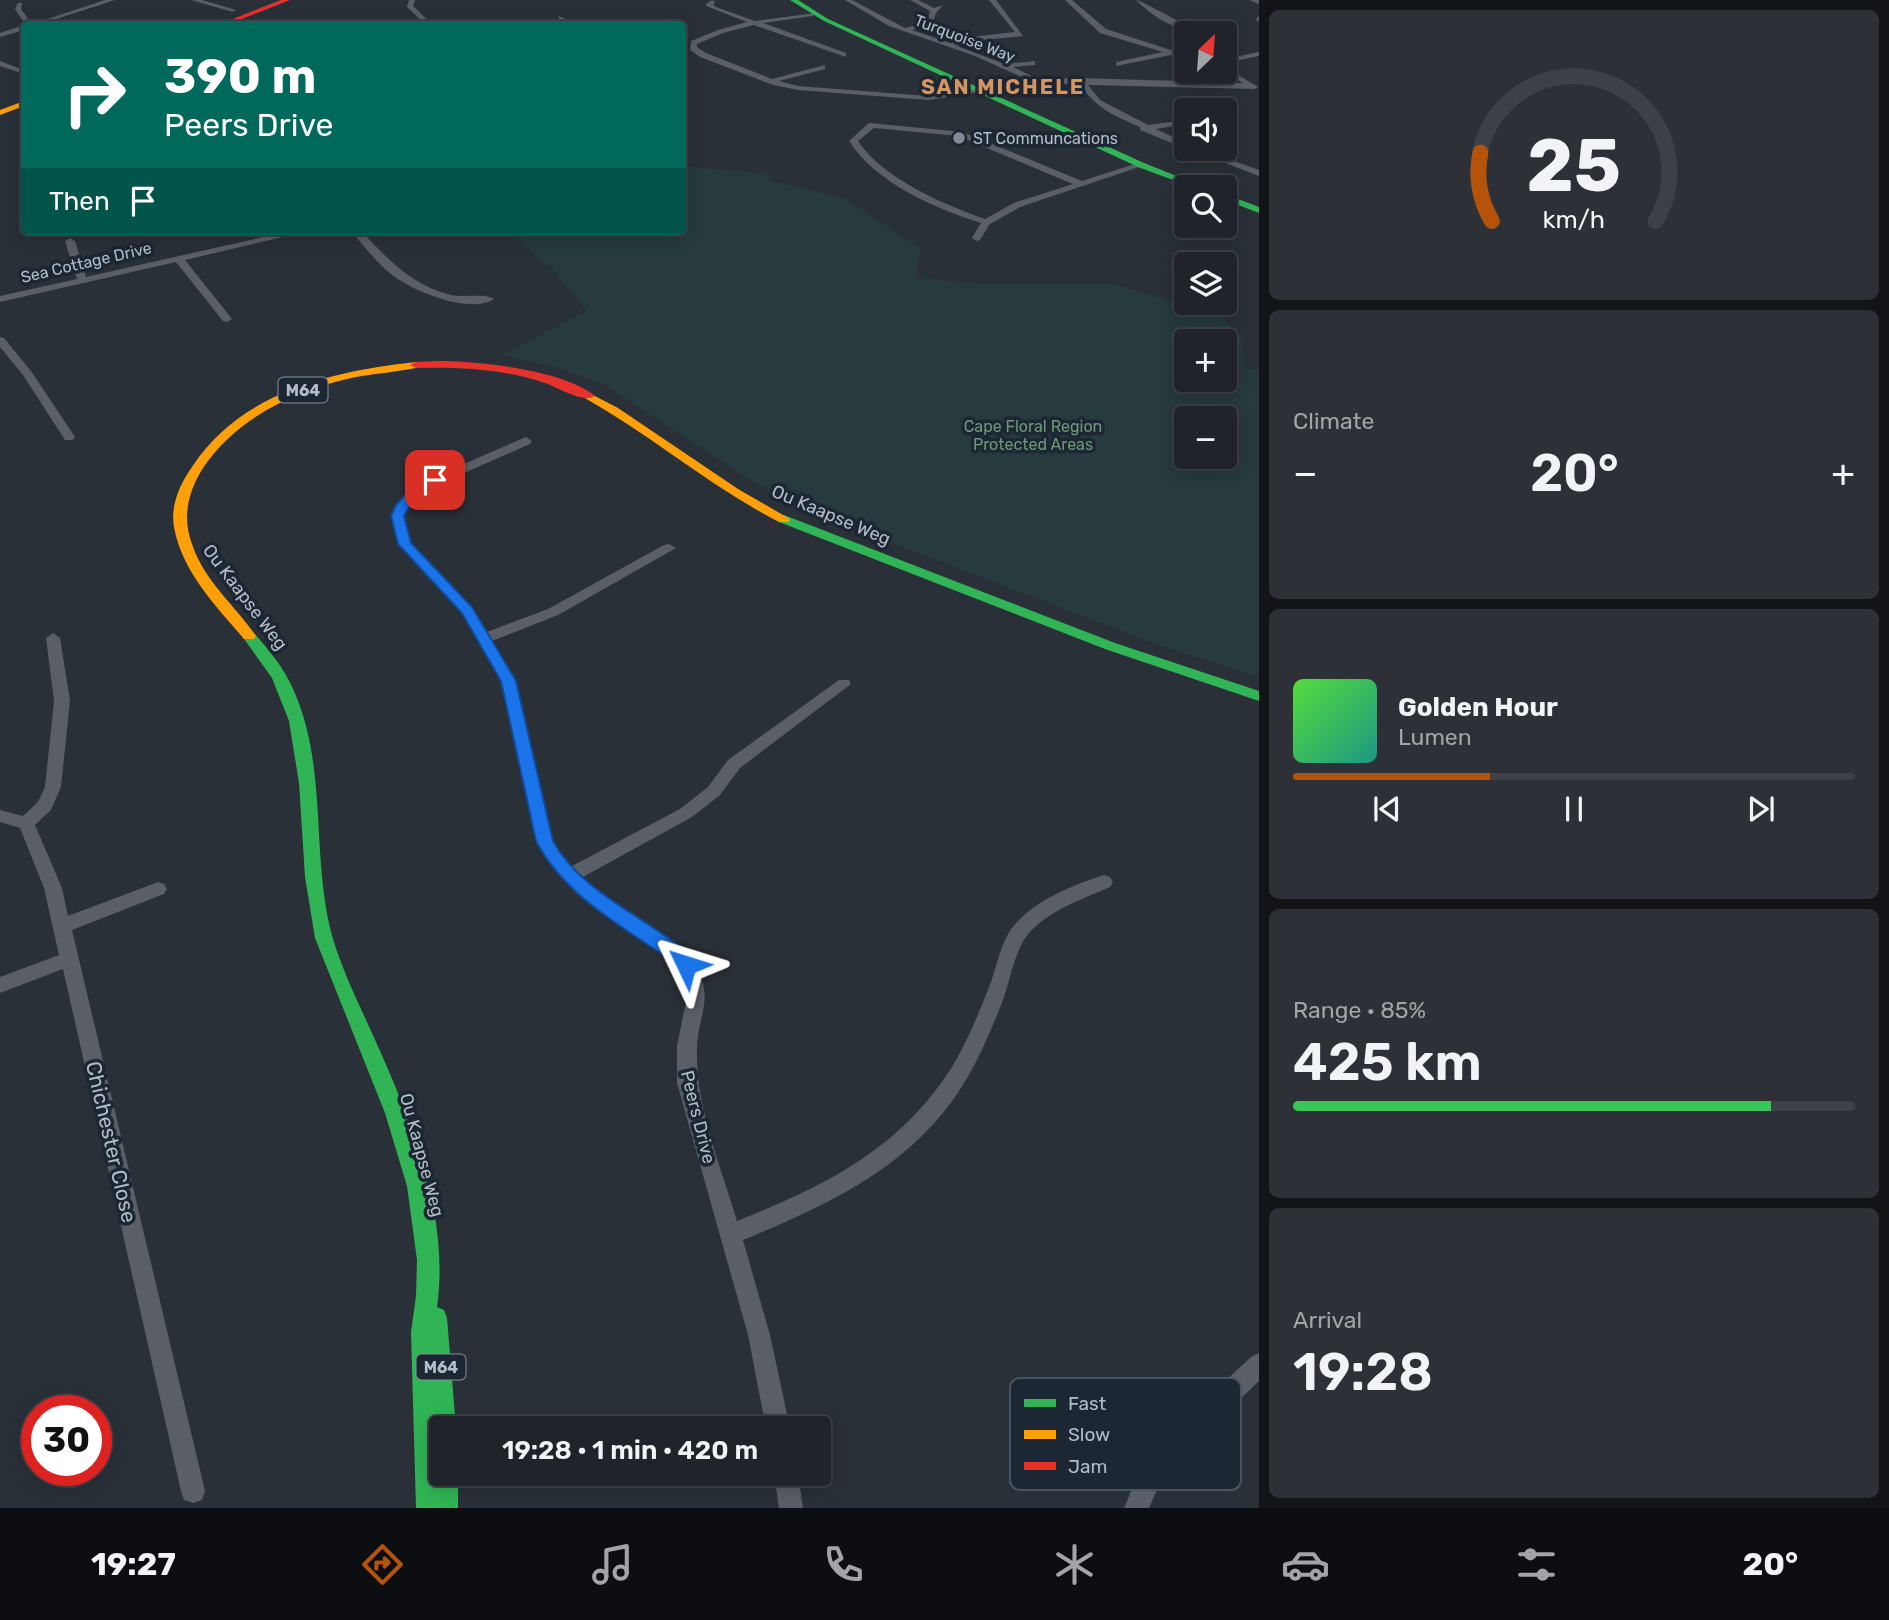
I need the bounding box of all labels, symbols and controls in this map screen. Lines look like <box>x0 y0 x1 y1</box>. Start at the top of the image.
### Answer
street label: Turquoise Way <box>912 11 1018 66</box>
north arrow <box>1174 21 1237 84</box>
map controls <box>1174 21 1237 469</box>
text: 390 m <box>164 47 316 105</box>
icon: right <box>49 49 140 140</box>
district label: SAN MICHELE <box>921 74 1085 99</box>
button: sound <box>1174 98 1237 161</box>
text: Peers Drive <box>164 106 334 144</box>
text: 25 <box>1527 123 1621 209</box>
place label: ST Communcations <box>973 129 1118 148</box>
marker: ST Communcations <box>951 130 967 146</box>
button: search <box>1174 175 1237 238</box>
icon: arrive <box>124 182 162 220</box>
text: Then <box>49 186 110 217</box>
text: km/h <box>1543 205 1605 234</box>
street label: Sea Cottage Drive <box>19 238 153 287</box>
button: layers <box>1174 252 1237 315</box>
button: + <box>1174 329 1237 392</box>
road number: M64 <box>278 378 328 402</box>
button: − <box>1174 406 1237 469</box>
text: Climate <box>1293 407 1374 435</box>
park label: Cape Floral Region Protected Areas <box>964 417 1102 454</box>
text: 20° <box>1530 442 1619 504</box>
pin <box>405 450 465 510</box>
text: − <box>1293 450 1318 496</box>
text: + <box>1831 450 1855 496</box>
icon: arrive <box>416 461 454 499</box>
street label: Ou Kaapse Weg <box>768 480 894 550</box>
street label: Ou Kaapse Weg <box>198 540 292 654</box>
text: Golden Hour <box>1398 692 1558 723</box>
text: Lumen <box>1398 723 1472 751</box>
icon: previous <box>1368 790 1406 828</box>
icon: pause <box>1555 790 1593 828</box>
icon: next <box>1742 790 1780 828</box>
position arrow <box>649 928 723 1002</box>
text: Range · 85% <box>1293 996 1426 1024</box>
text: 425 km <box>1293 1031 1482 1093</box>
street label: Chichester Close <box>81 1059 142 1225</box>
street label: Peers Drive <box>676 1068 720 1166</box>
street label: Ou Kaapse Weg <box>395 1091 449 1219</box>
text: Arrival <box>1293 1306 1362 1334</box>
text: 19:28 <box>1293 1341 1433 1403</box>
road number: M64 <box>416 1354 466 1380</box>
legend <box>1010 1378 1241 1490</box>
text: Fast <box>1068 1392 1107 1415</box>
speed limit sign: 30 <box>21 1395 112 1486</box>
text: Slow <box>1068 1423 1110 1446</box>
text: 19:28 · 1 min · 420 m <box>502 1435 758 1466</box>
text: Jam <box>1068 1455 1107 1478</box>
icon: directions <box>358 1540 407 1589</box>
icon: music <box>588 1540 637 1589</box>
icon: phone <box>819 1540 868 1589</box>
icon: climate <box>1050 1540 1099 1589</box>
icon: car <box>1281 1540 1330 1589</box>
icon: filters <box>1512 1540 1561 1589</box>
text: 19:27 <box>91 1545 176 1583</box>
text: 20° <box>1742 1545 1798 1583</box>

